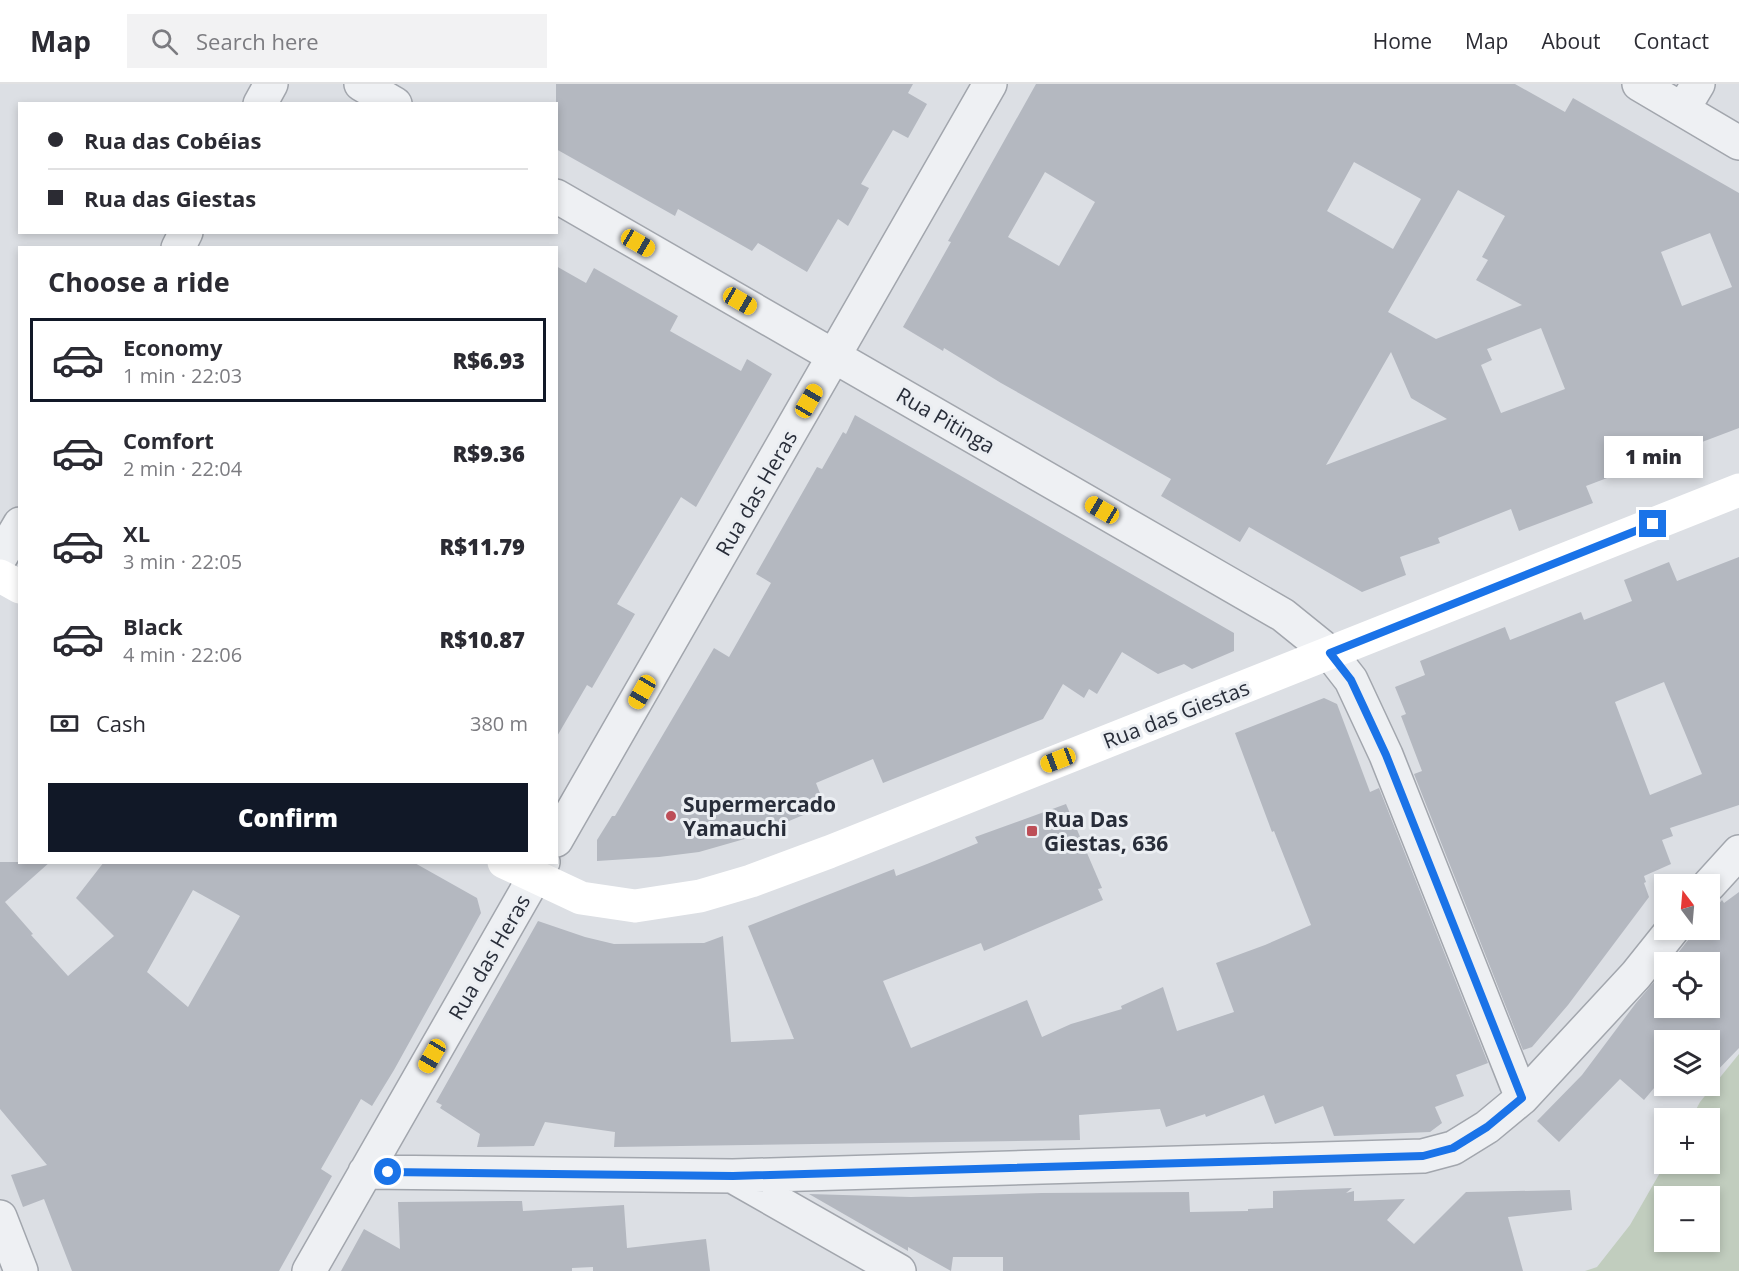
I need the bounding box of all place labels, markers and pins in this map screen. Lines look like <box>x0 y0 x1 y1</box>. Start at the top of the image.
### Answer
place label: Supermercado Yamauchi <box>683 790 836 842</box>
place label: Rua Das Giestas, 636 <box>1044 805 1168 857</box>
marker: Supermercado Yamauchi <box>664 809 678 823</box>
marker: Rua Das Giestas, 636 <box>1025 824 1039 838</box>

